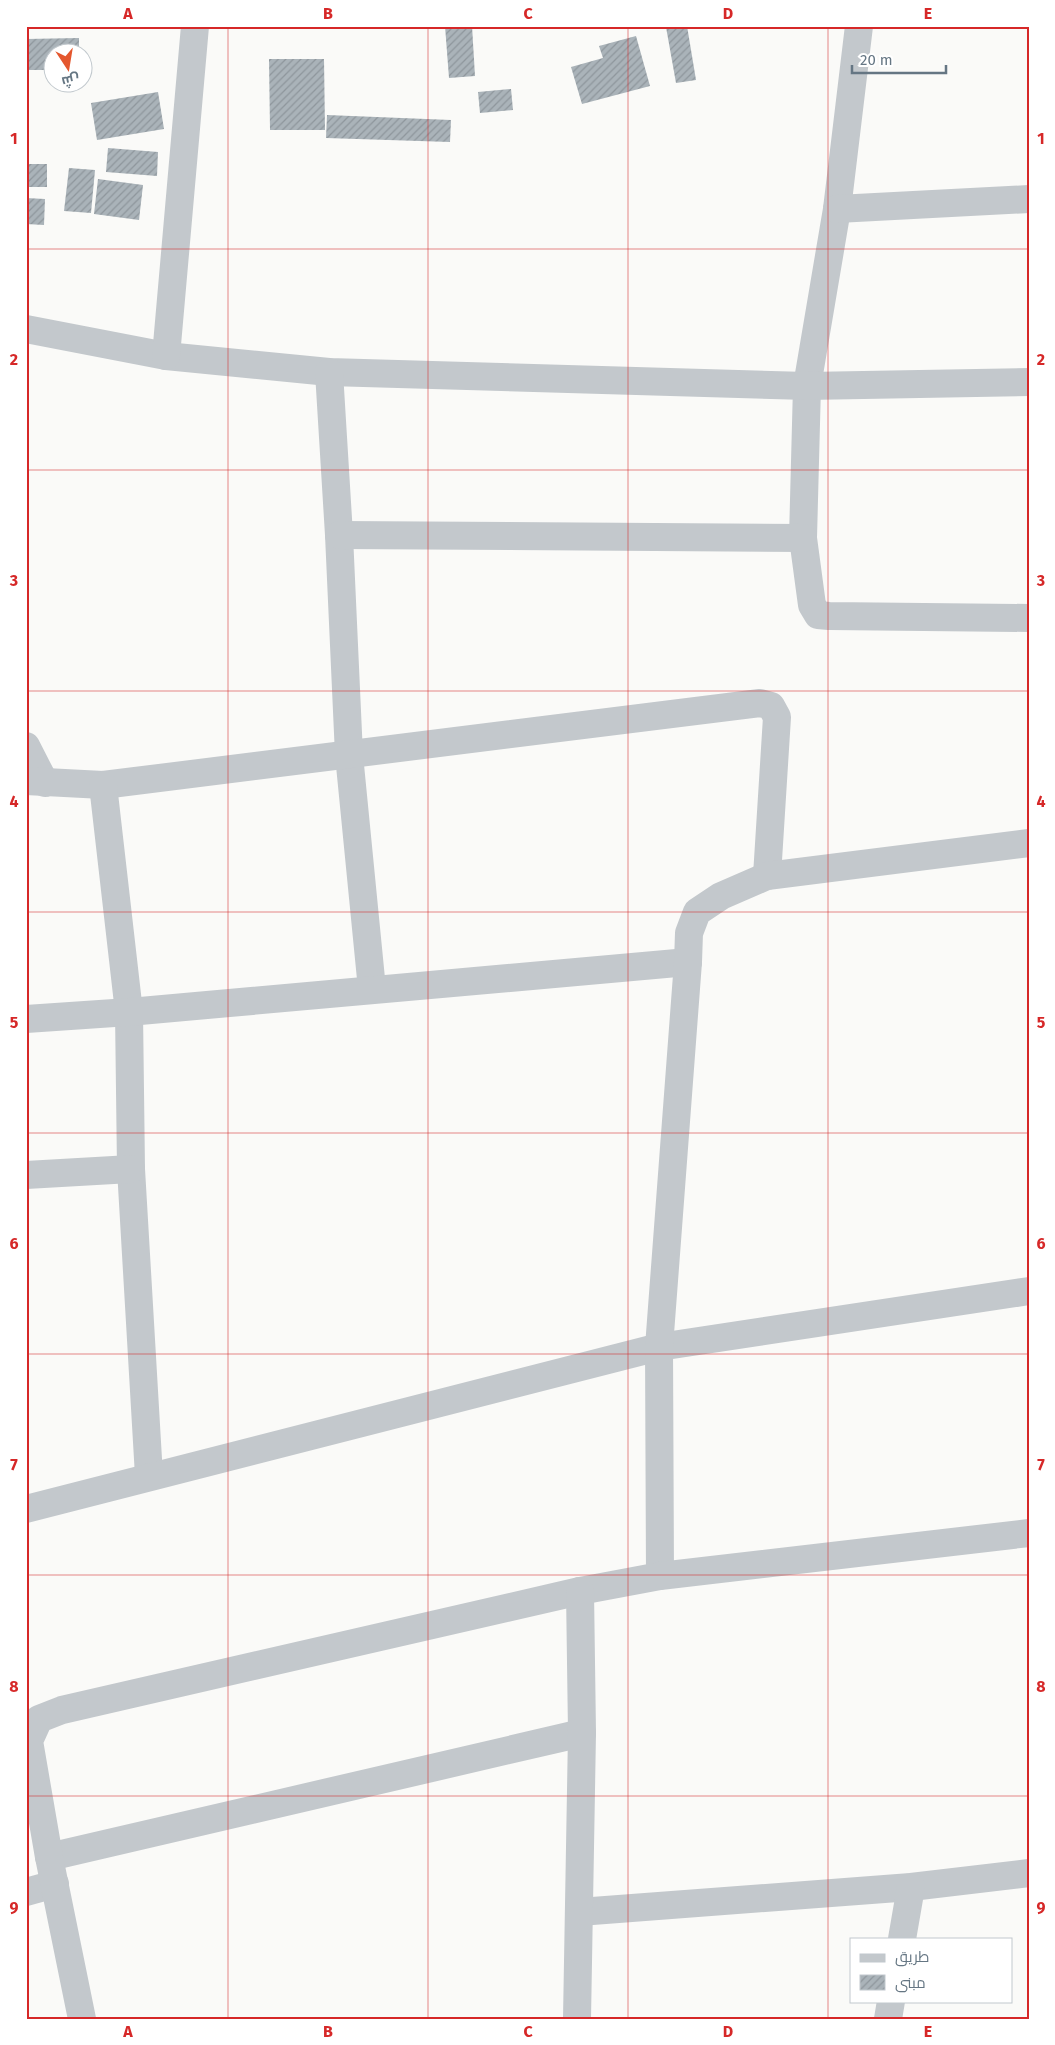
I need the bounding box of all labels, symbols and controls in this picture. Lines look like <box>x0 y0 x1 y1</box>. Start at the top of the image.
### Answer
text: A <box>122 4 133 23</box>
text: B <box>323 4 333 23</box>
text: C <box>523 4 533 23</box>
text: D <box>723 4 733 23</box>
text: E <box>924 4 932 23</box>
north arrow <box>42 42 92 92</box>
scale bar <box>852 42 946 74</box>
text: 20 m <box>860 51 893 69</box>
text: ش <box>60 70 81 90</box>
text: 1 <box>10 129 18 148</box>
text: 1 <box>1037 129 1045 148</box>
text: 2 <box>10 350 18 369</box>
text: 2 <box>1037 350 1045 369</box>
text: 3 <box>9 571 18 590</box>
text: 3 <box>1036 571 1045 590</box>
text: 4 <box>9 792 19 811</box>
text: 4 <box>1036 792 1046 811</box>
text: 5 <box>10 1013 19 1032</box>
text: 5 <box>1037 1013 1046 1032</box>
text: 6 <box>9 1234 19 1253</box>
text: 6 <box>1036 1234 1046 1253</box>
text: 7 <box>10 1455 18 1474</box>
text: 7 <box>1037 1455 1045 1474</box>
text: 8 <box>9 1677 19 1696</box>
text: 8 <box>1036 1677 1046 1696</box>
text: 9 <box>10 1898 19 1917</box>
text: 9 <box>1037 1898 1046 1917</box>
legend <box>850 1938 1012 2002</box>
text: طريق <box>895 1948 929 1967</box>
text: مبنى <box>895 1974 926 1993</box>
text: A <box>122 2022 133 2041</box>
text: B <box>323 2022 333 2041</box>
text: C <box>523 2022 533 2041</box>
text: D <box>723 2022 733 2041</box>
text: E <box>924 2022 932 2041</box>

